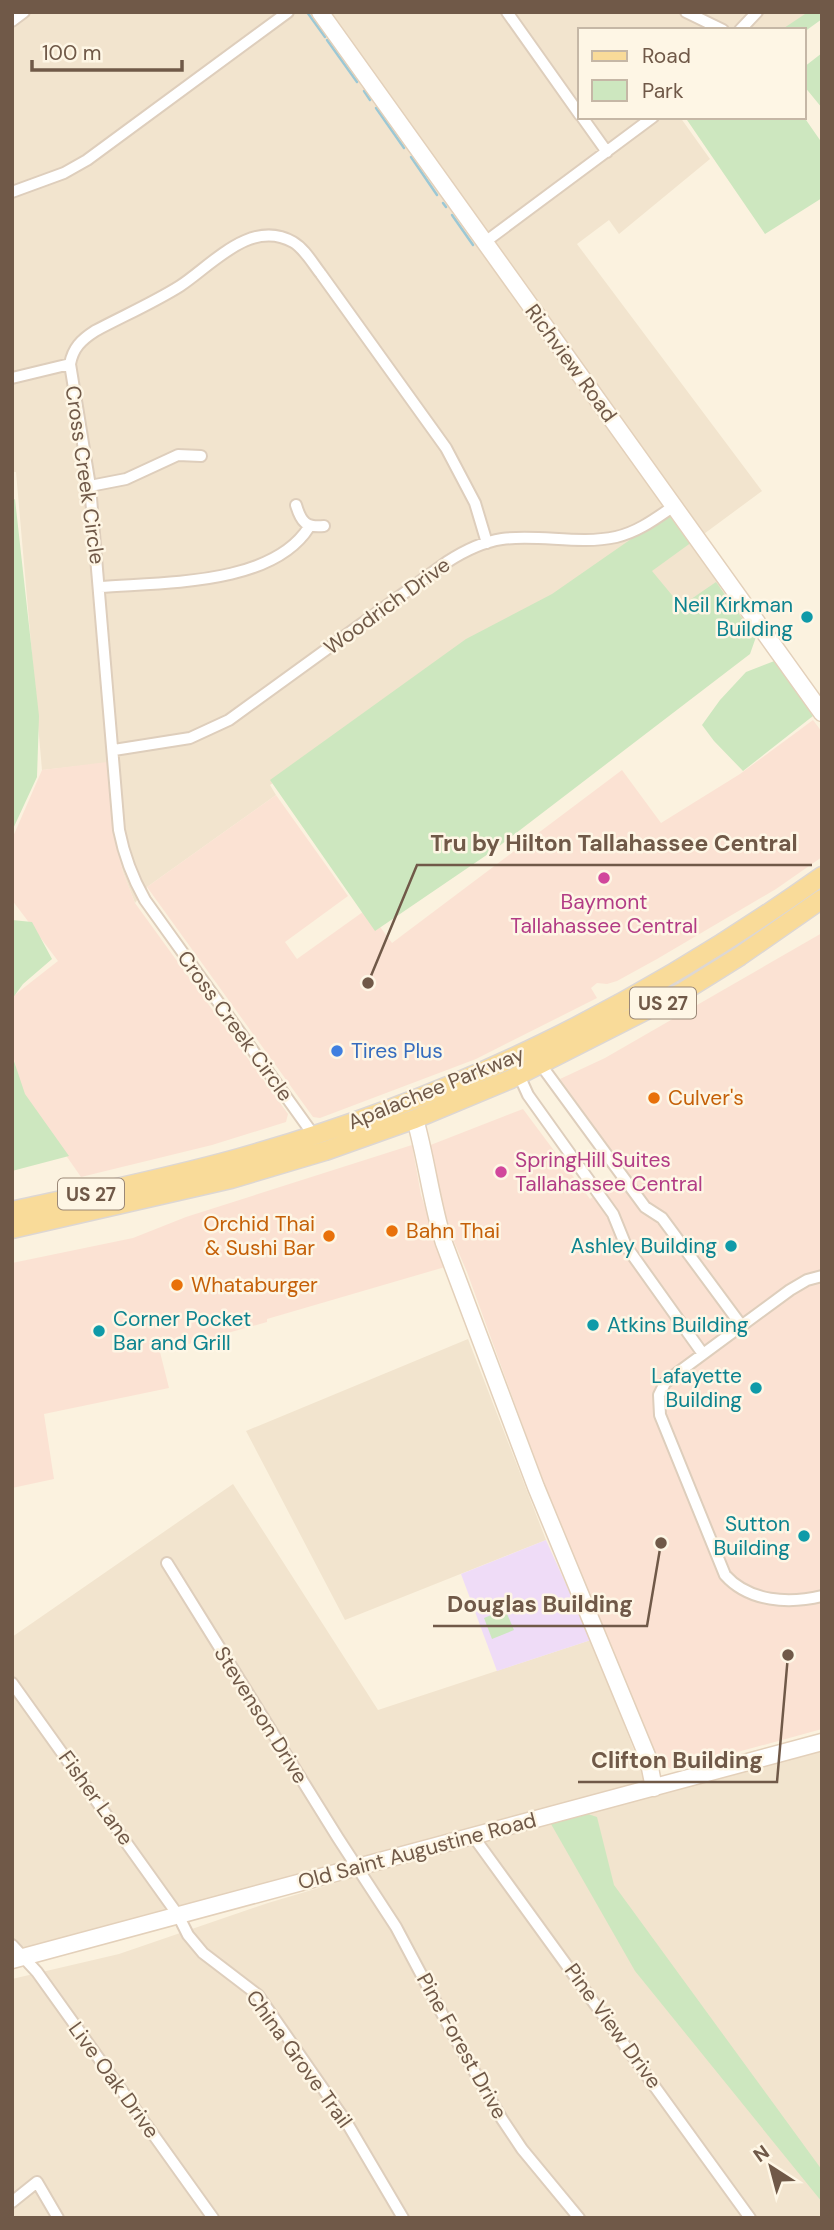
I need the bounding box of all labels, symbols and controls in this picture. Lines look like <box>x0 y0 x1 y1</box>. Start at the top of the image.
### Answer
scale bar <box>32 28 182 72</box>
legend <box>578 28 806 119</box>
text: 100 m <box>42 39 102 67</box>
text: Road <box>642 42 691 70</box>
text: Park <box>642 77 684 105</box>
street label: Richview Road <box>519 298 623 428</box>
street label: Cross Creek Circle <box>59 384 111 566</box>
street label: Woodrich Drive <box>318 551 456 661</box>
place label: Neil Kirkman Building <box>673 591 793 643</box>
marker: Neil Kirkman Building <box>799 609 815 625</box>
callout: Tru by Hilton Tallahassee Central <box>417 821 812 865</box>
text: Tru by Hilton Tallahassee Central <box>430 828 798 858</box>
marker: Baymont Tallahassee Central <box>596 870 612 886</box>
place label: Baymont Tallahassee Central <box>510 888 698 940</box>
street label: Cross Creek Circle <box>171 945 299 1107</box>
road number: US 27 <box>630 987 696 1018</box>
place label: Tires Plus <box>351 1037 443 1065</box>
street label: Apalachee Parkway <box>344 1040 529 1136</box>
marker: Tires Plus <box>329 1043 345 1059</box>
place label: Culver's <box>668 1084 744 1112</box>
marker: Culver's <box>646 1090 662 1106</box>
place label: SpringHill Suites Tallahassee Central <box>515 1146 703 1198</box>
marker: SpringHill Suites Tallahassee Central <box>493 1164 509 1180</box>
road number: US 27 <box>58 1178 124 1210</box>
place label: Orchid Thai & Sushi Bar <box>203 1210 315 1262</box>
place label: Bahn Thai <box>406 1217 500 1245</box>
marker: Bahn Thai <box>384 1223 400 1239</box>
marker: Orchid Thai & Sushi Bar <box>321 1228 337 1244</box>
place label: Ashley Building <box>571 1232 717 1260</box>
marker: Ashley Building <box>723 1238 739 1254</box>
place label: Whataburger <box>191 1271 318 1299</box>
marker: Whataburger <box>169 1277 185 1293</box>
place label: Corner Pocket Bar and Grill <box>113 1305 251 1357</box>
place label: Atkins Building <box>607 1311 749 1339</box>
marker: Atkins Building <box>585 1317 601 1333</box>
marker: Corner Pocket Bar and Grill <box>91 1323 107 1339</box>
place label: Lafayette Building <box>651 1362 742 1414</box>
marker: Lafayette Building <box>748 1380 764 1396</box>
place label: Sutton Building <box>714 1510 790 1562</box>
marker: Sutton Building <box>796 1528 812 1544</box>
callout: Douglas Building <box>433 1582 647 1626</box>
text: Douglas Building <box>447 1589 633 1619</box>
street label: Stevenson Drive <box>208 1641 314 1789</box>
callout: Clifton Building <box>578 1738 777 1782</box>
street label: Fisher Lane <box>52 1745 140 1851</box>
text: Clifton Building <box>591 1745 763 1775</box>
street label: Old Saint Augustine Road <box>295 1806 539 1896</box>
street label: Pine View Drive <box>558 1958 668 2094</box>
street label: Pine Forest Drive <box>410 1968 514 2124</box>
street label: China Grove Trail <box>239 1984 359 2134</box>
street label: Live Oak Drive <box>62 2016 166 2144</box>
north arrow <box>736 2132 806 2202</box>
text: N <box>748 2139 774 2168</box>

